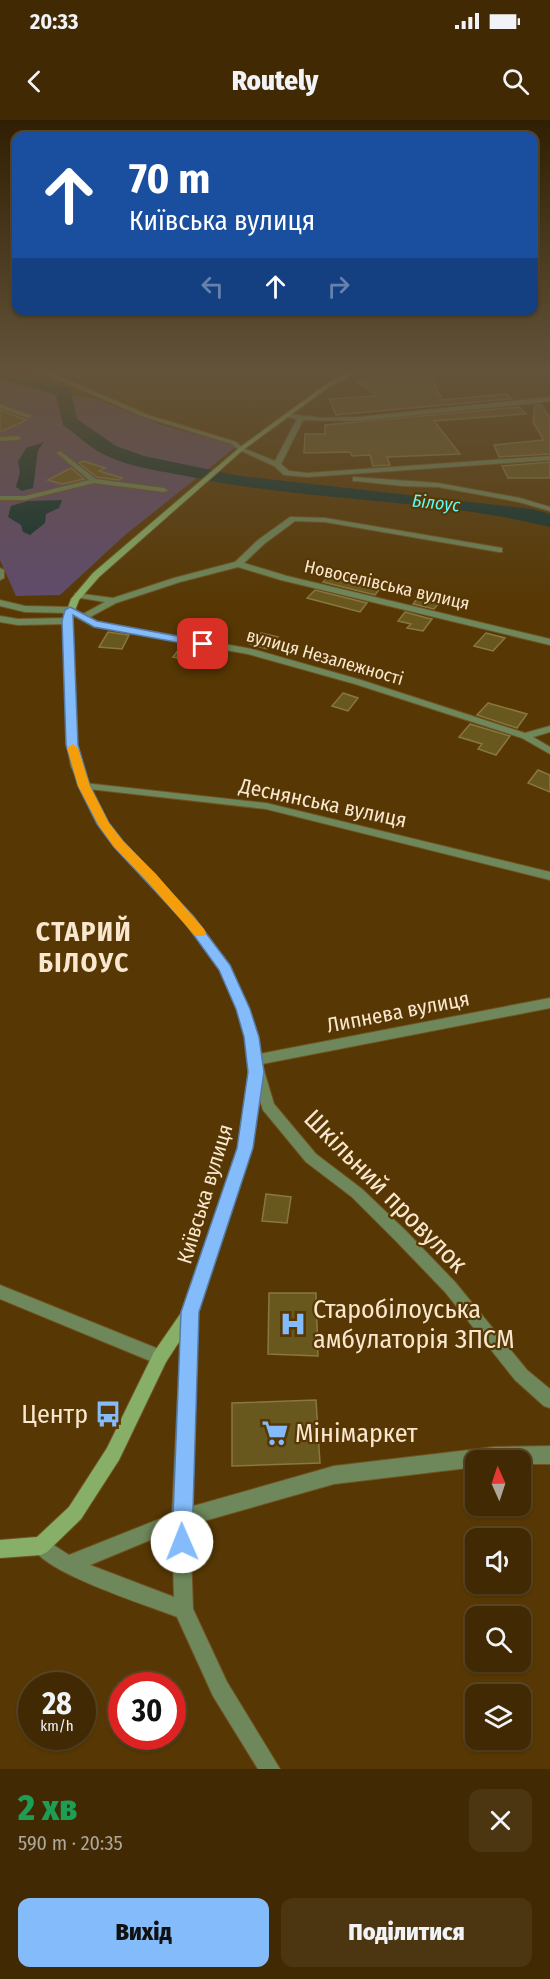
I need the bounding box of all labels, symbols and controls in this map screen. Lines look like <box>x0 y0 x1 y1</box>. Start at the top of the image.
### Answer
text: 20:33 <box>30 8 78 35</box>
icon: back <box>18 65 51 98</box>
text: Routely <box>232 65 318 97</box>
icon: search <box>499 65 532 98</box>
text: 70 m <box>129 154 210 204</box>
icon: ahead <box>30 156 108 234</box>
text: Київська вулиця <box>129 205 315 237</box>
icon: left <box>196 270 229 303</box>
icon: ahead <box>259 270 292 303</box>
icon: right <box>322 270 355 303</box>
water label: Білоус <box>411 490 461 516</box>
street label: Новоселівська вулиця <box>302 555 472 615</box>
pin <box>177 618 228 669</box>
street label: вулиця Незалежності <box>244 624 406 690</box>
icon: arrive <box>186 627 219 660</box>
street label: Деснянська вулиця <box>236 772 409 833</box>
district label: СТАРИЙ БІЛОУС <box>36 915 132 979</box>
street label: Липнева вулиця <box>324 985 472 1039</box>
street label: Шкільний провулок <box>298 1103 474 1279</box>
street label: Київська вулиця <box>171 1121 239 1267</box>
place label: Старобілоуська амбулаторія ЗПСМ <box>313 1294 514 1355</box>
hospital icon: Старобілоуська амбулаторія ЗПСМ <box>278 1309 308 1339</box>
place label: Центр <box>21 1399 88 1430</box>
bus stop icon: Центр <box>93 1399 123 1429</box>
supermarket icon: Мінімаркет <box>260 1418 290 1448</box>
place label: Мінімаркет <box>295 1418 418 1449</box>
north arrow <box>465 1450 531 1516</box>
map controls <box>465 1450 531 1750</box>
position arrow <box>150 1510 214 1574</box>
button: sound <box>465 1528 531 1594</box>
button: search <box>465 1606 531 1672</box>
speed limit sign: 30 <box>108 1672 186 1750</box>
button: layers <box>465 1684 531 1750</box>
text: 28 <box>42 1686 72 1722</box>
text: km/h <box>40 1717 74 1735</box>
text: 2 хв <box>18 1786 77 1830</box>
button: close <box>469 1789 532 1852</box>
text: 590 m · 20:35 <box>18 1831 123 1855</box>
button: Вихід <box>18 1898 269 1967</box>
button: Поділитися <box>281 1898 532 1967</box>

